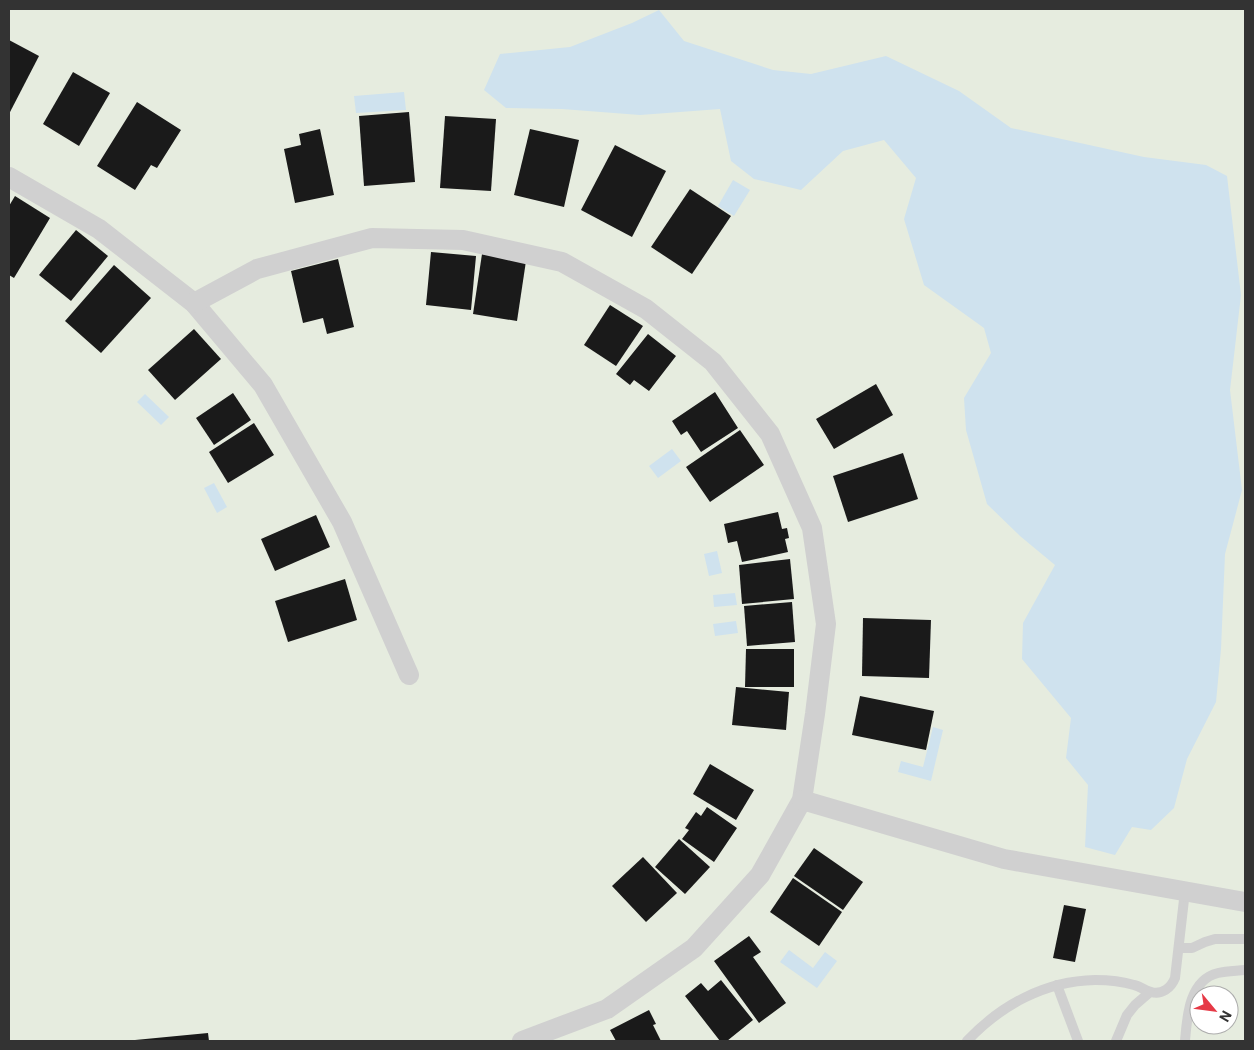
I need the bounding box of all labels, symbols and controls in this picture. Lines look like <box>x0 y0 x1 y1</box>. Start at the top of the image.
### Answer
north arrow <box>1189 985 1239 1035</box>
text: N <box>1216 1008 1235 1025</box>

